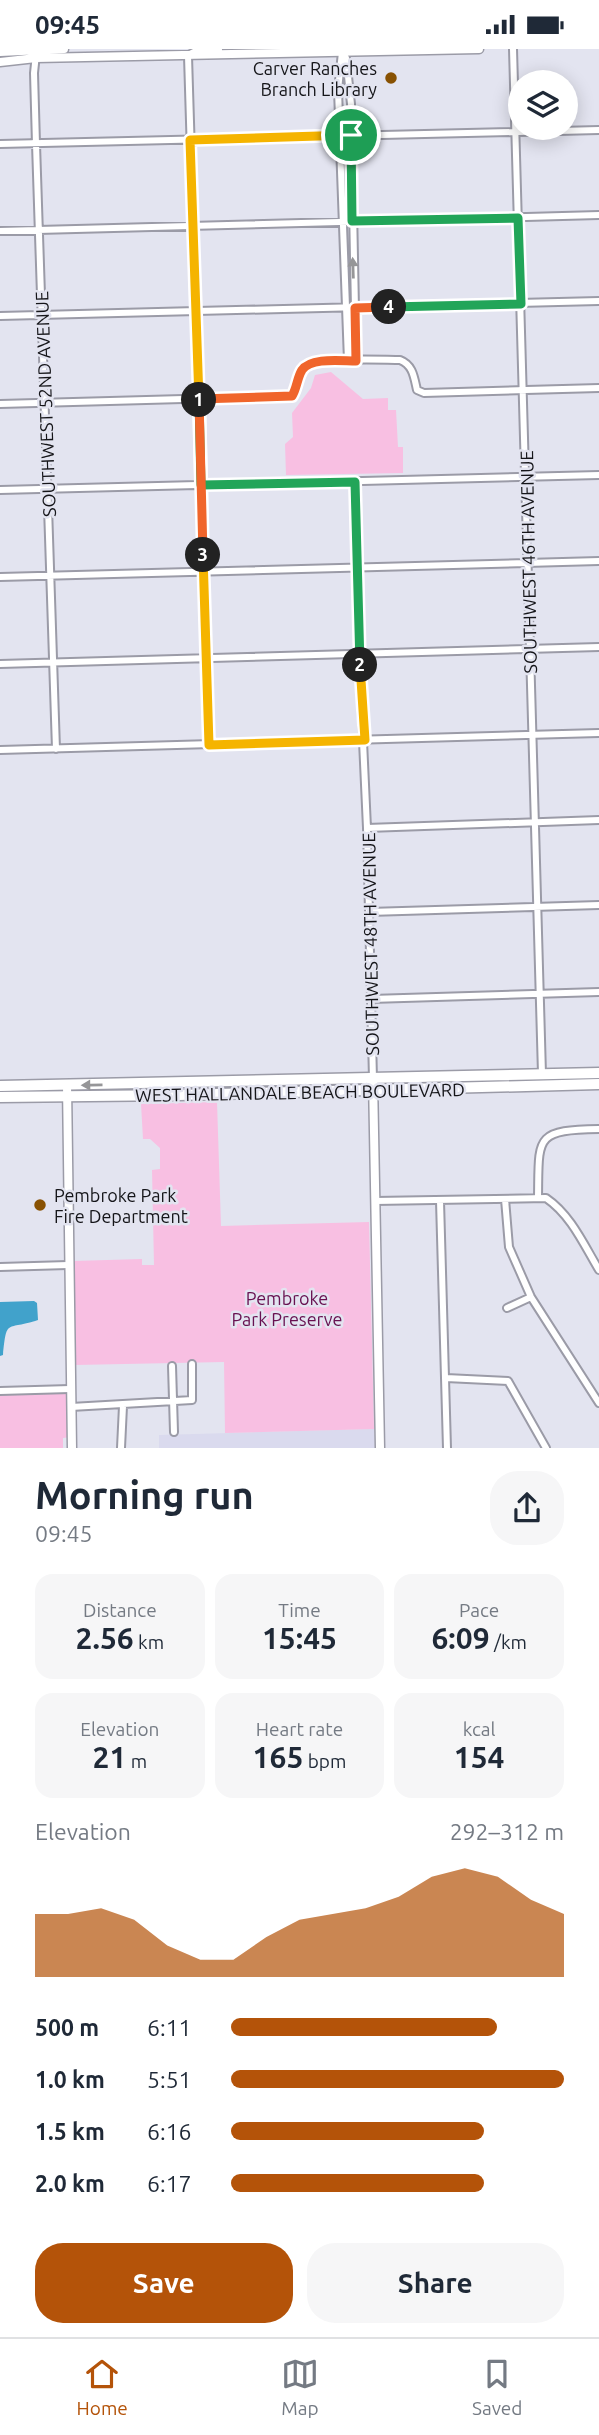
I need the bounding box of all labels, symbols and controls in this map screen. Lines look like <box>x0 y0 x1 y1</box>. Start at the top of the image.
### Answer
text: 09:45 <box>35 10 100 39</box>
place label: Carver Ranches Branch Library <box>253 58 377 99</box>
marker: Carver Ranches Branch Library <box>383 70 399 86</box>
map controls <box>508 70 578 140</box>
button: layers <box>508 70 578 140</box>
pin <box>321 105 381 165</box>
icon: arrive <box>332 116 370 154</box>
one-way arrow <box>348 257 359 279</box>
pin: 4 <box>372 289 406 325</box>
street label: SOUTHWEST 52ND AVENUE <box>31 291 59 517</box>
text: 4 <box>383 295 394 317</box>
pin: 1 <box>182 383 216 417</box>
text: 1 <box>193 388 204 410</box>
street label: SOUTHWEST 46TH AVENUE <box>516 450 540 674</box>
pin: 3 <box>186 538 220 573</box>
text: 3 <box>197 543 208 565</box>
pin: 2 <box>342 647 378 683</box>
text: 2 <box>354 653 365 675</box>
street label: SOUTHWEST 48TH AVENUE <box>358 832 382 1056</box>
one-way arrow <box>80 1079 102 1091</box>
street label: WEST HALLANDALE BEACH BOULEVARD <box>135 1079 465 1105</box>
place label: Pembroke Park Fire Department <box>54 1185 188 1226</box>
marker: Pembroke Park Fire Department <box>32 1197 48 1213</box>
park label: Pembroke Park Preserve <box>231 1288 343 1329</box>
button: share <box>490 1471 564 1545</box>
text: Morning run <box>35 1474 254 1516</box>
text: 09:45 <box>35 1521 93 1546</box>
text: Distance <box>83 1599 157 1621</box>
text: Time <box>278 1599 321 1621</box>
text: Pace <box>459 1599 499 1621</box>
text: 2.56 <box>76 1621 134 1655</box>
text: 15:45 <box>262 1621 337 1655</box>
text: 6:09 <box>431 1621 490 1655</box>
text: km <box>134 1631 164 1653</box>
text: /km <box>490 1631 527 1653</box>
text: Elevation <box>80 1718 159 1740</box>
text: Heart rate <box>256 1718 343 1740</box>
text: kcal <box>463 1718 496 1740</box>
text: 21 <box>93 1740 126 1774</box>
text: 165 <box>253 1740 303 1774</box>
text: 154 <box>454 1740 505 1774</box>
text: m <box>126 1750 147 1772</box>
text: bpm <box>303 1750 346 1772</box>
text: Elevation <box>35 1819 131 1844</box>
text: 292–312 m <box>450 1819 564 1844</box>
text: 500 m <box>35 2015 99 2040</box>
text: 6:11 <box>147 2015 192 2040</box>
text: 1.0 km <box>35 2067 105 2092</box>
text: 5:51 <box>147 2067 192 2092</box>
text: 1.5 km <box>35 2119 105 2144</box>
text: 6:16 <box>147 2119 192 2144</box>
text: 2.0 km <box>35 2171 105 2196</box>
text: 6:17 <box>147 2171 192 2196</box>
button: Save <box>35 2243 293 2323</box>
button: Share <box>307 2243 564 2323</box>
tab: Home <box>77 2355 128 2419</box>
tab: Map <box>281 2355 319 2419</box>
tab: Saved <box>472 2355 522 2419</box>

